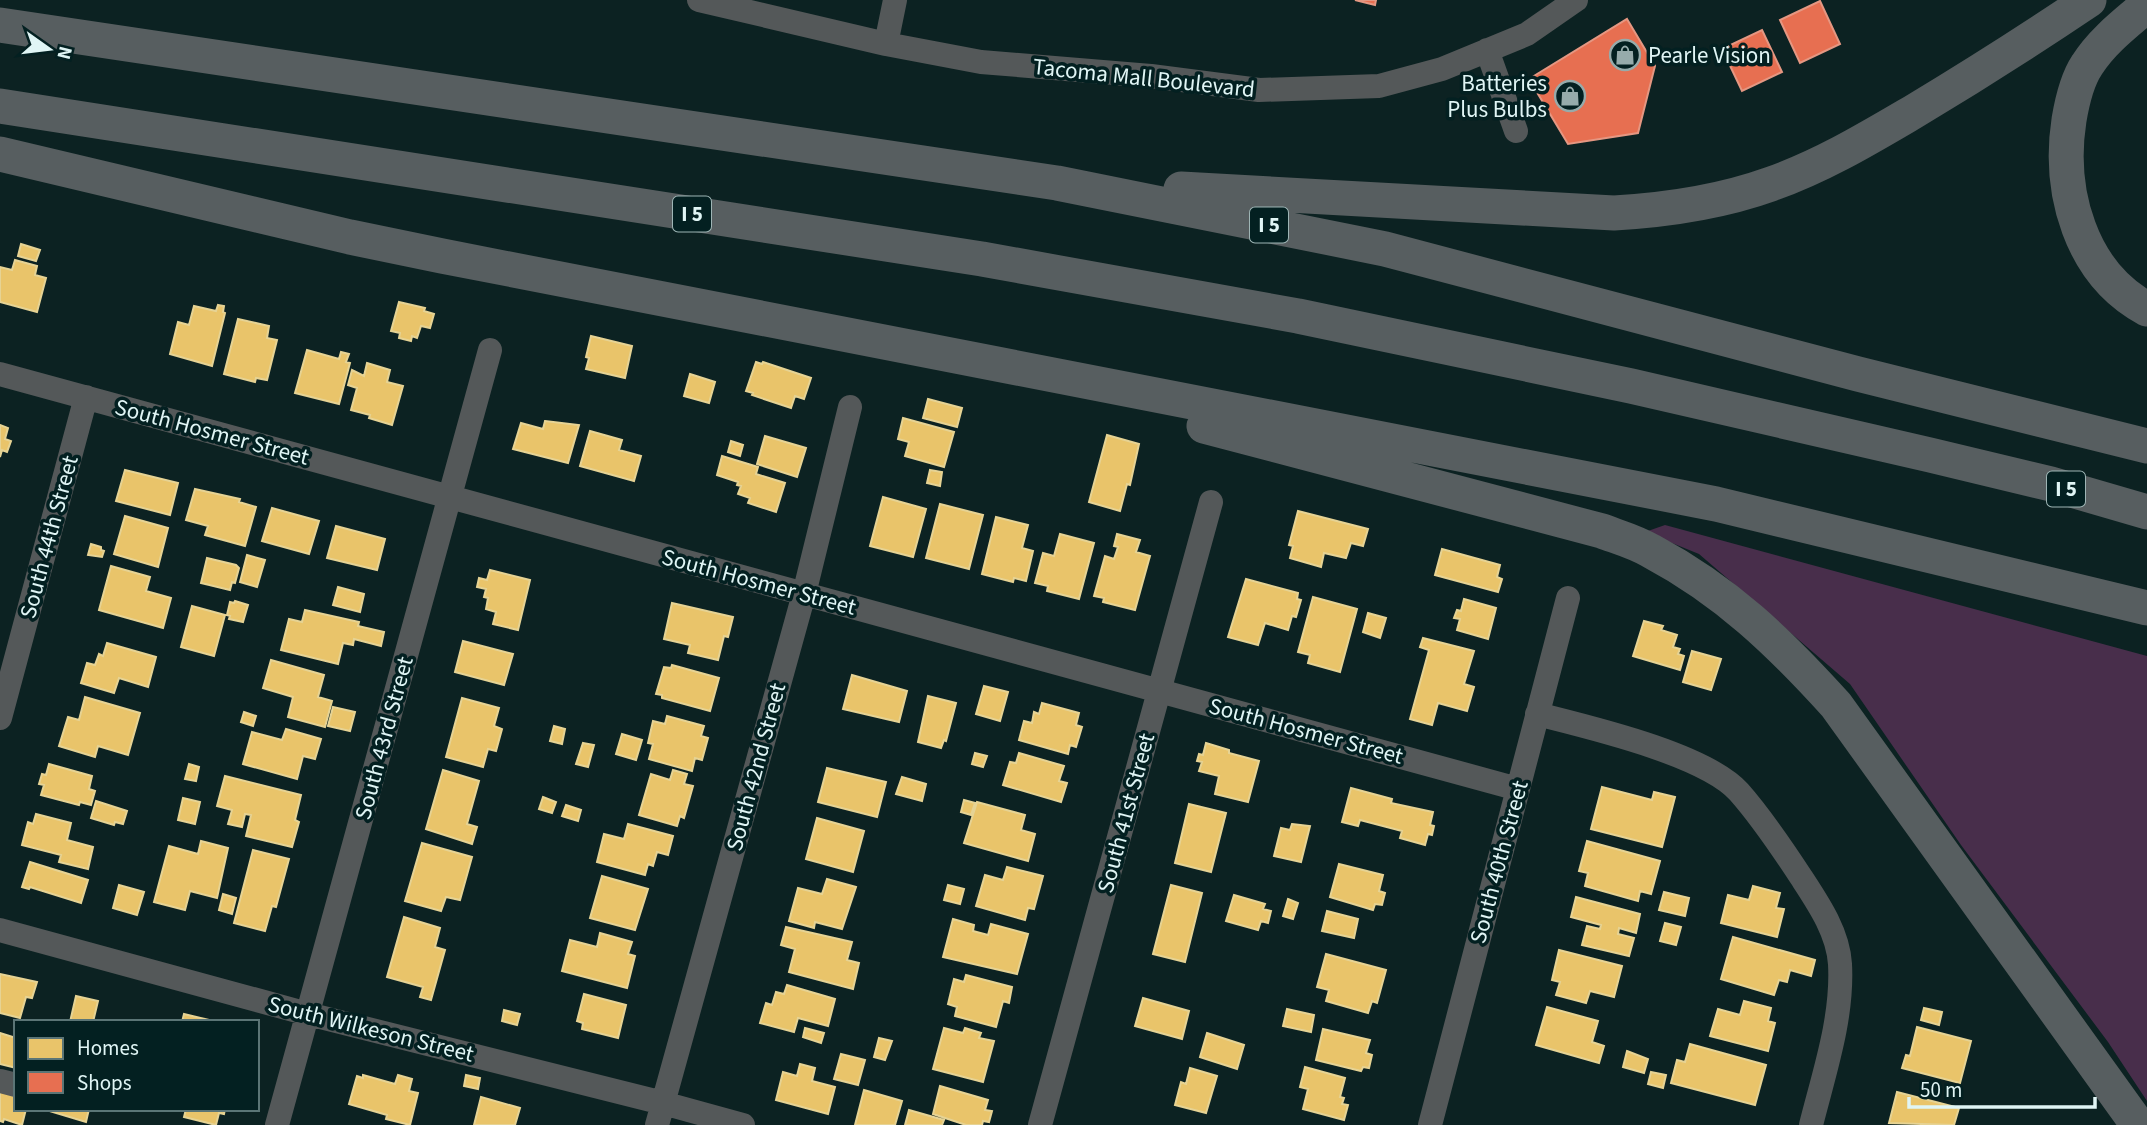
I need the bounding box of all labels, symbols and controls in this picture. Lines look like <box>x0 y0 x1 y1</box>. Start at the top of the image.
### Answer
north arrow <box>14 14 84 84</box>
shop icon: Pearle Vision <box>1608 38 1642 72</box>
place label: Pearle Vision <box>1648 39 1771 72</box>
text: N <box>49 43 79 62</box>
street label: Tacoma Mall Boulevard <box>1031 50 1257 106</box>
place label: Batteries Plus Bulbs <box>1447 67 1547 126</box>
shop icon: Batteries Plus Bulbs <box>1553 79 1587 113</box>
road number: I 5 <box>673 196 711 232</box>
road number: I 5 <box>1250 208 1288 243</box>
street label: South Hosmer Street <box>111 390 313 474</box>
street label: South 44th Street <box>11 452 87 622</box>
road number: I 5 <box>2047 472 2085 506</box>
street label: South Hosmer Street <box>658 540 860 624</box>
street label: South 43rd Street <box>346 652 422 823</box>
street label: South 42nd Street <box>718 679 794 855</box>
street label: South Hosmer Street <box>1205 689 1407 773</box>
street label: South 41st Street <box>1089 729 1163 897</box>
street label: South 40th Street <box>1461 777 1537 947</box>
street label: South Wilkeson Street <box>265 987 478 1071</box>
legend <box>14 1020 259 1111</box>
text: Homes <box>77 1033 139 1063</box>
scale bar <box>1909 1066 2094 1110</box>
text: Shops <box>77 1068 132 1098</box>
text: 50 m <box>1920 1075 1962 1105</box>

